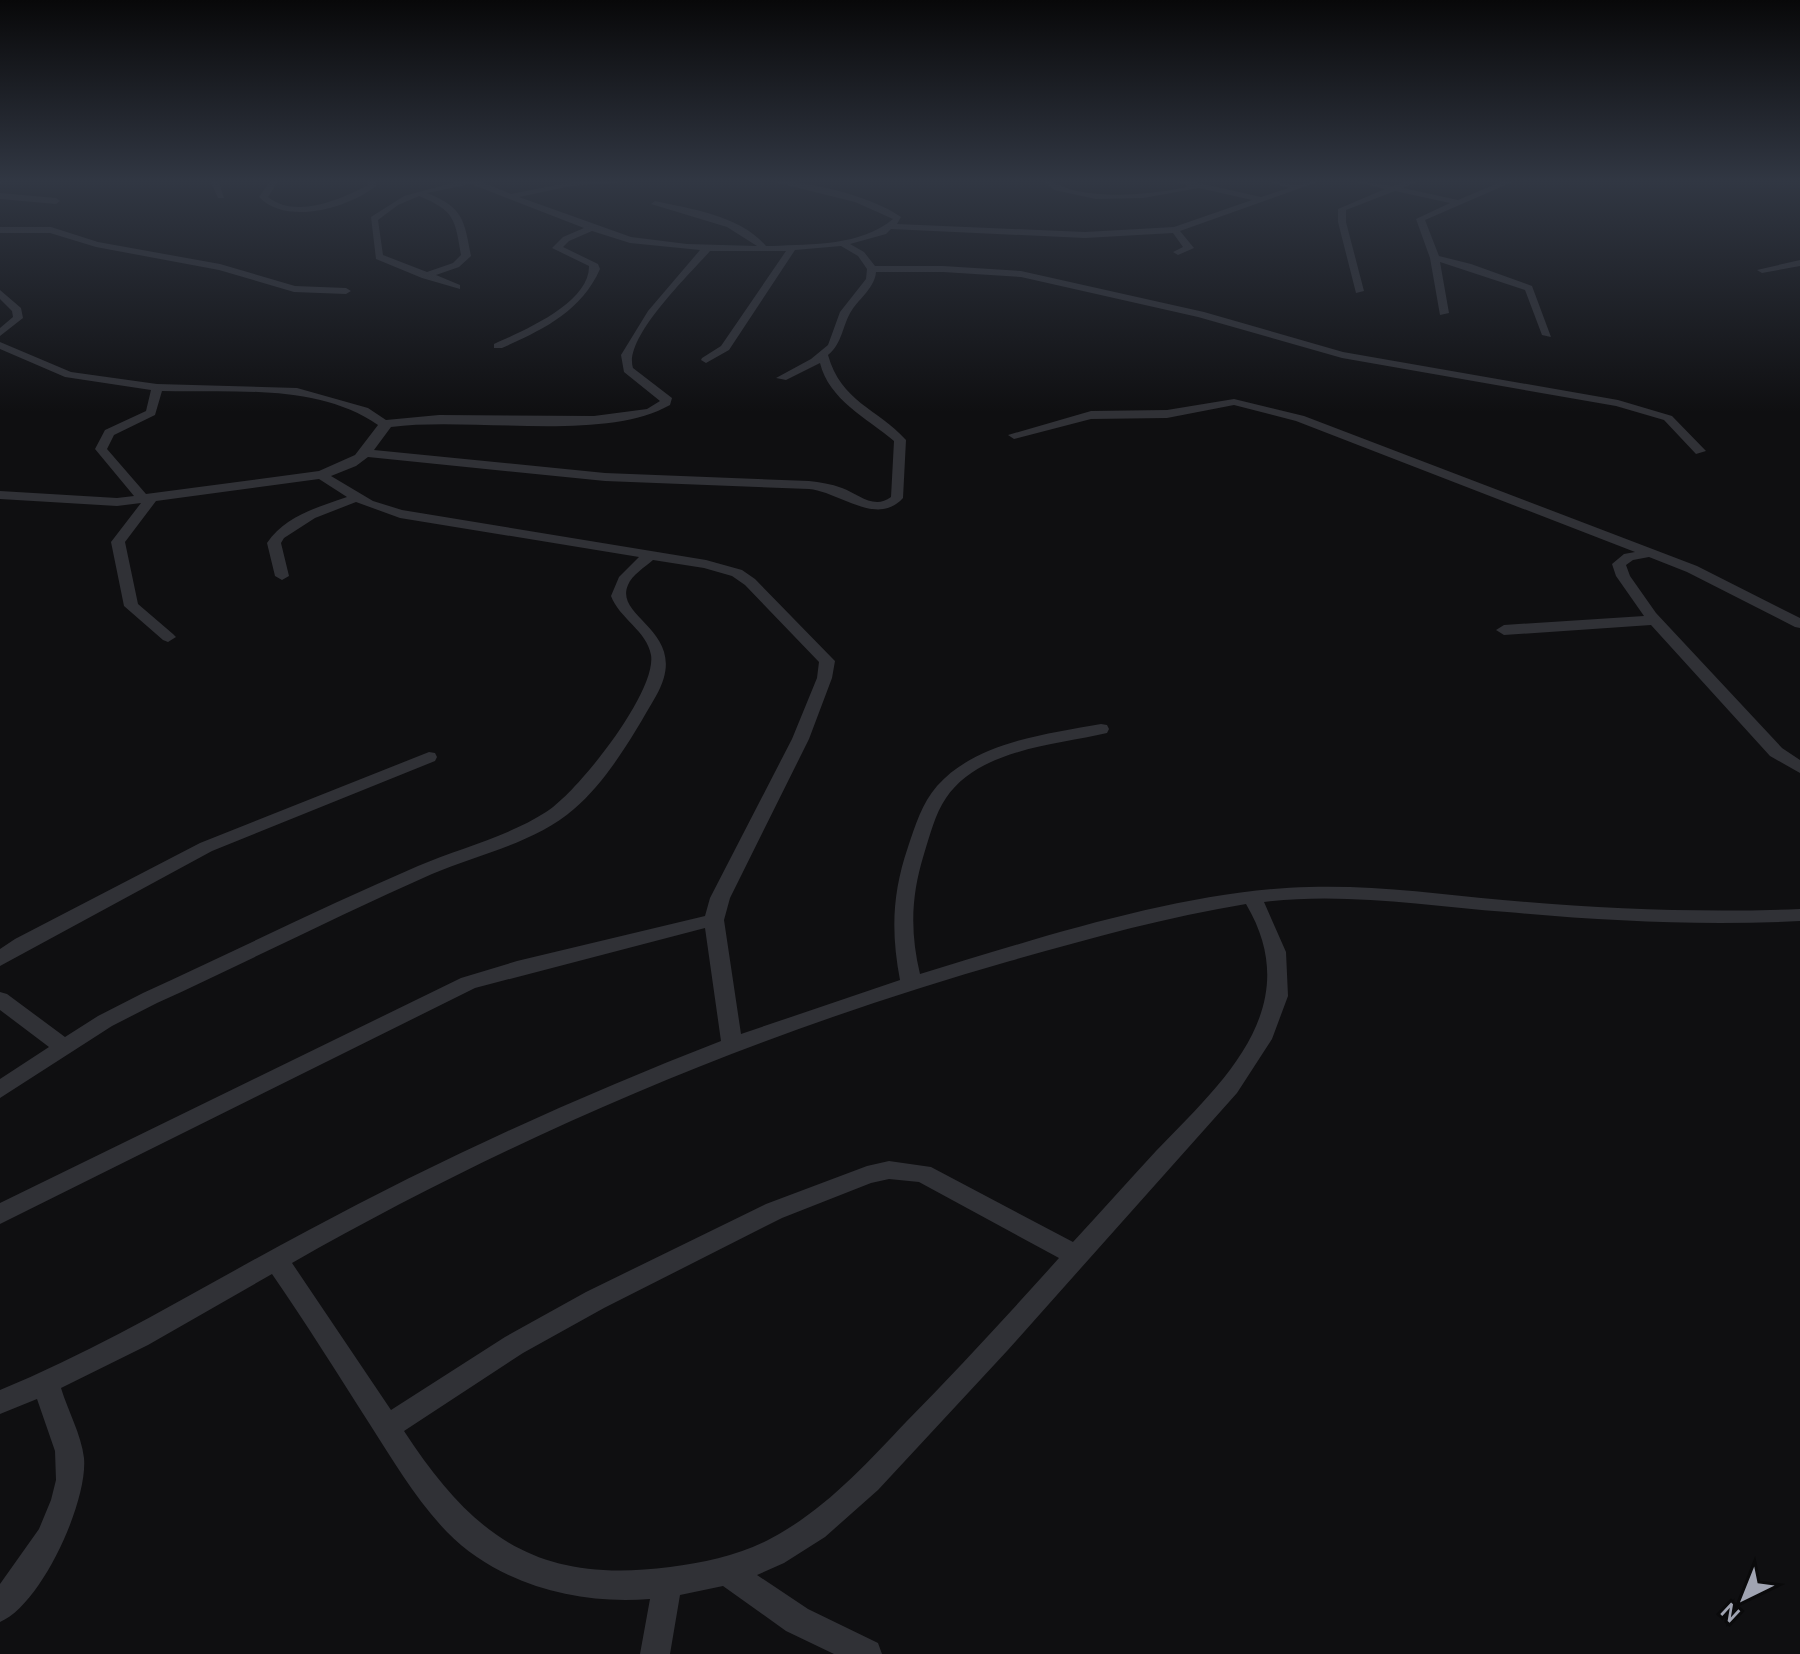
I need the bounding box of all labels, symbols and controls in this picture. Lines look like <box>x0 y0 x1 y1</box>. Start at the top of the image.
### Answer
north arrow <box>1704 1558 1784 1638</box>
text: N <box>1714 1596 1746 1629</box>

